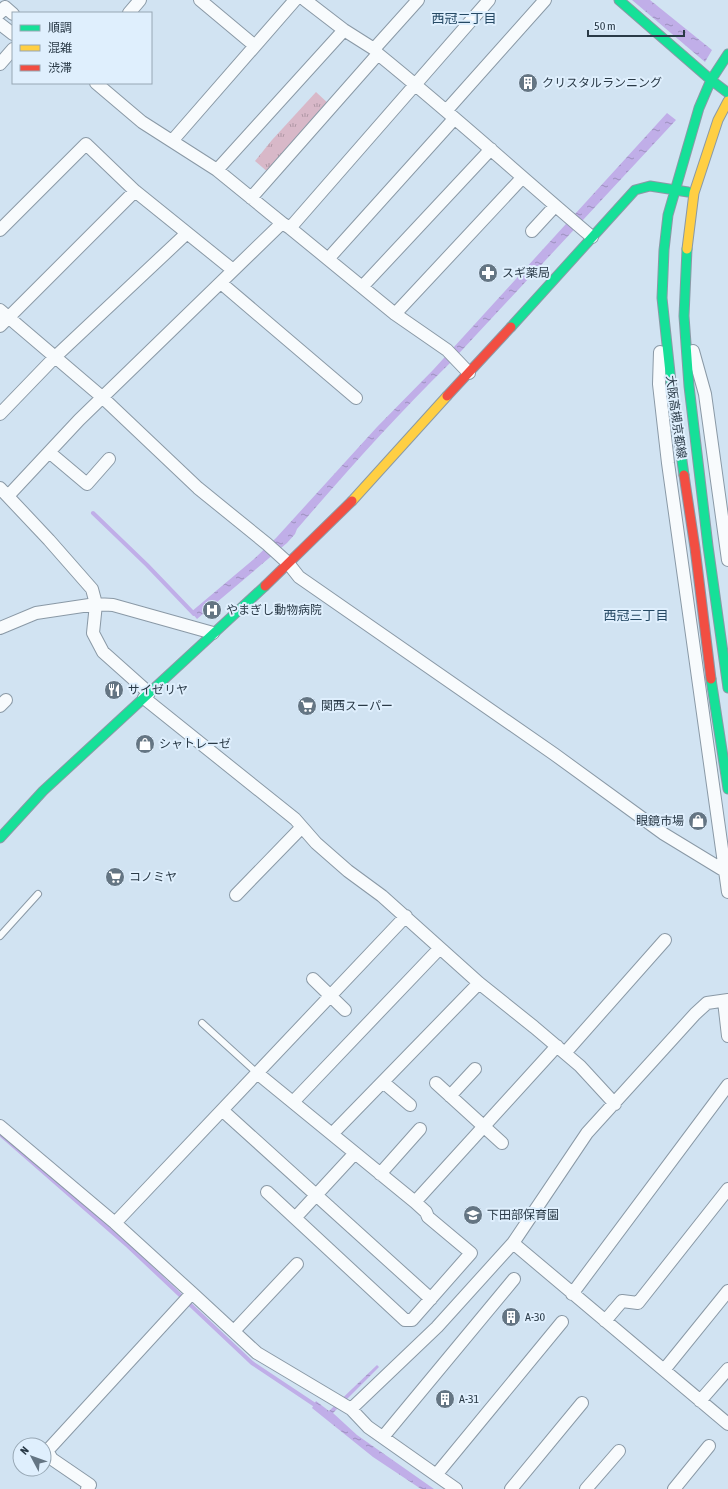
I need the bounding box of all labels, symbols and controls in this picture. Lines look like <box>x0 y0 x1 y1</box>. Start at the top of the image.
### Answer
district label: 西冠二丁目 <box>431 11 497 26</box>
legend <box>12 12 152 84</box>
scale bar <box>588 12 684 38</box>
text: 50 m <box>594 19 616 33</box>
text: 順調 <box>48 21 72 35</box>
text: 混雑 <box>48 41 72 55</box>
text: 渋滞 <box>48 61 72 75</box>
building icon: クリスタルランニング <box>517 72 539 94</box>
place label: クリスタルランニング <box>542 76 662 90</box>
pharmacy icon: スギ薬局 <box>477 262 499 284</box>
place label: スギ薬局 <box>502 266 550 280</box>
street label: 大阪高槻京都線 <box>663 374 689 460</box>
hospital icon: やまぎし動物病院 <box>201 599 223 621</box>
place label: やまぎし動物病院 <box>226 603 322 617</box>
district label: 西冠三丁目 <box>603 608 669 623</box>
restaurant icon: サイゼリヤ <box>103 679 125 701</box>
place label: サイゼリヤ <box>128 683 188 697</box>
supermarket icon: 関西スーパー <box>296 695 318 717</box>
place label: 関西スーパー <box>321 699 393 713</box>
shop icon: シャトレーゼ <box>134 733 156 755</box>
place label: シャトレーゼ <box>159 737 231 751</box>
shop icon: 眼鏡市場 <box>687 810 709 832</box>
place label: 眼鏡市場 <box>636 814 684 828</box>
supermarket icon: コノミヤ <box>104 866 126 888</box>
place label: コノミヤ <box>129 870 177 884</box>
school or university icon: 下田部保育園 <box>462 1204 484 1226</box>
place label: 下田部保育園 <box>487 1208 559 1222</box>
building icon: A-30 <box>500 1306 522 1328</box>
place label: A-30 <box>525 1310 546 1324</box>
building icon: A-31 <box>434 1388 456 1410</box>
place label: A-31 <box>459 1392 480 1406</box>
north arrow <box>12 1437 52 1477</box>
text: N <box>18 1444 31 1457</box>

